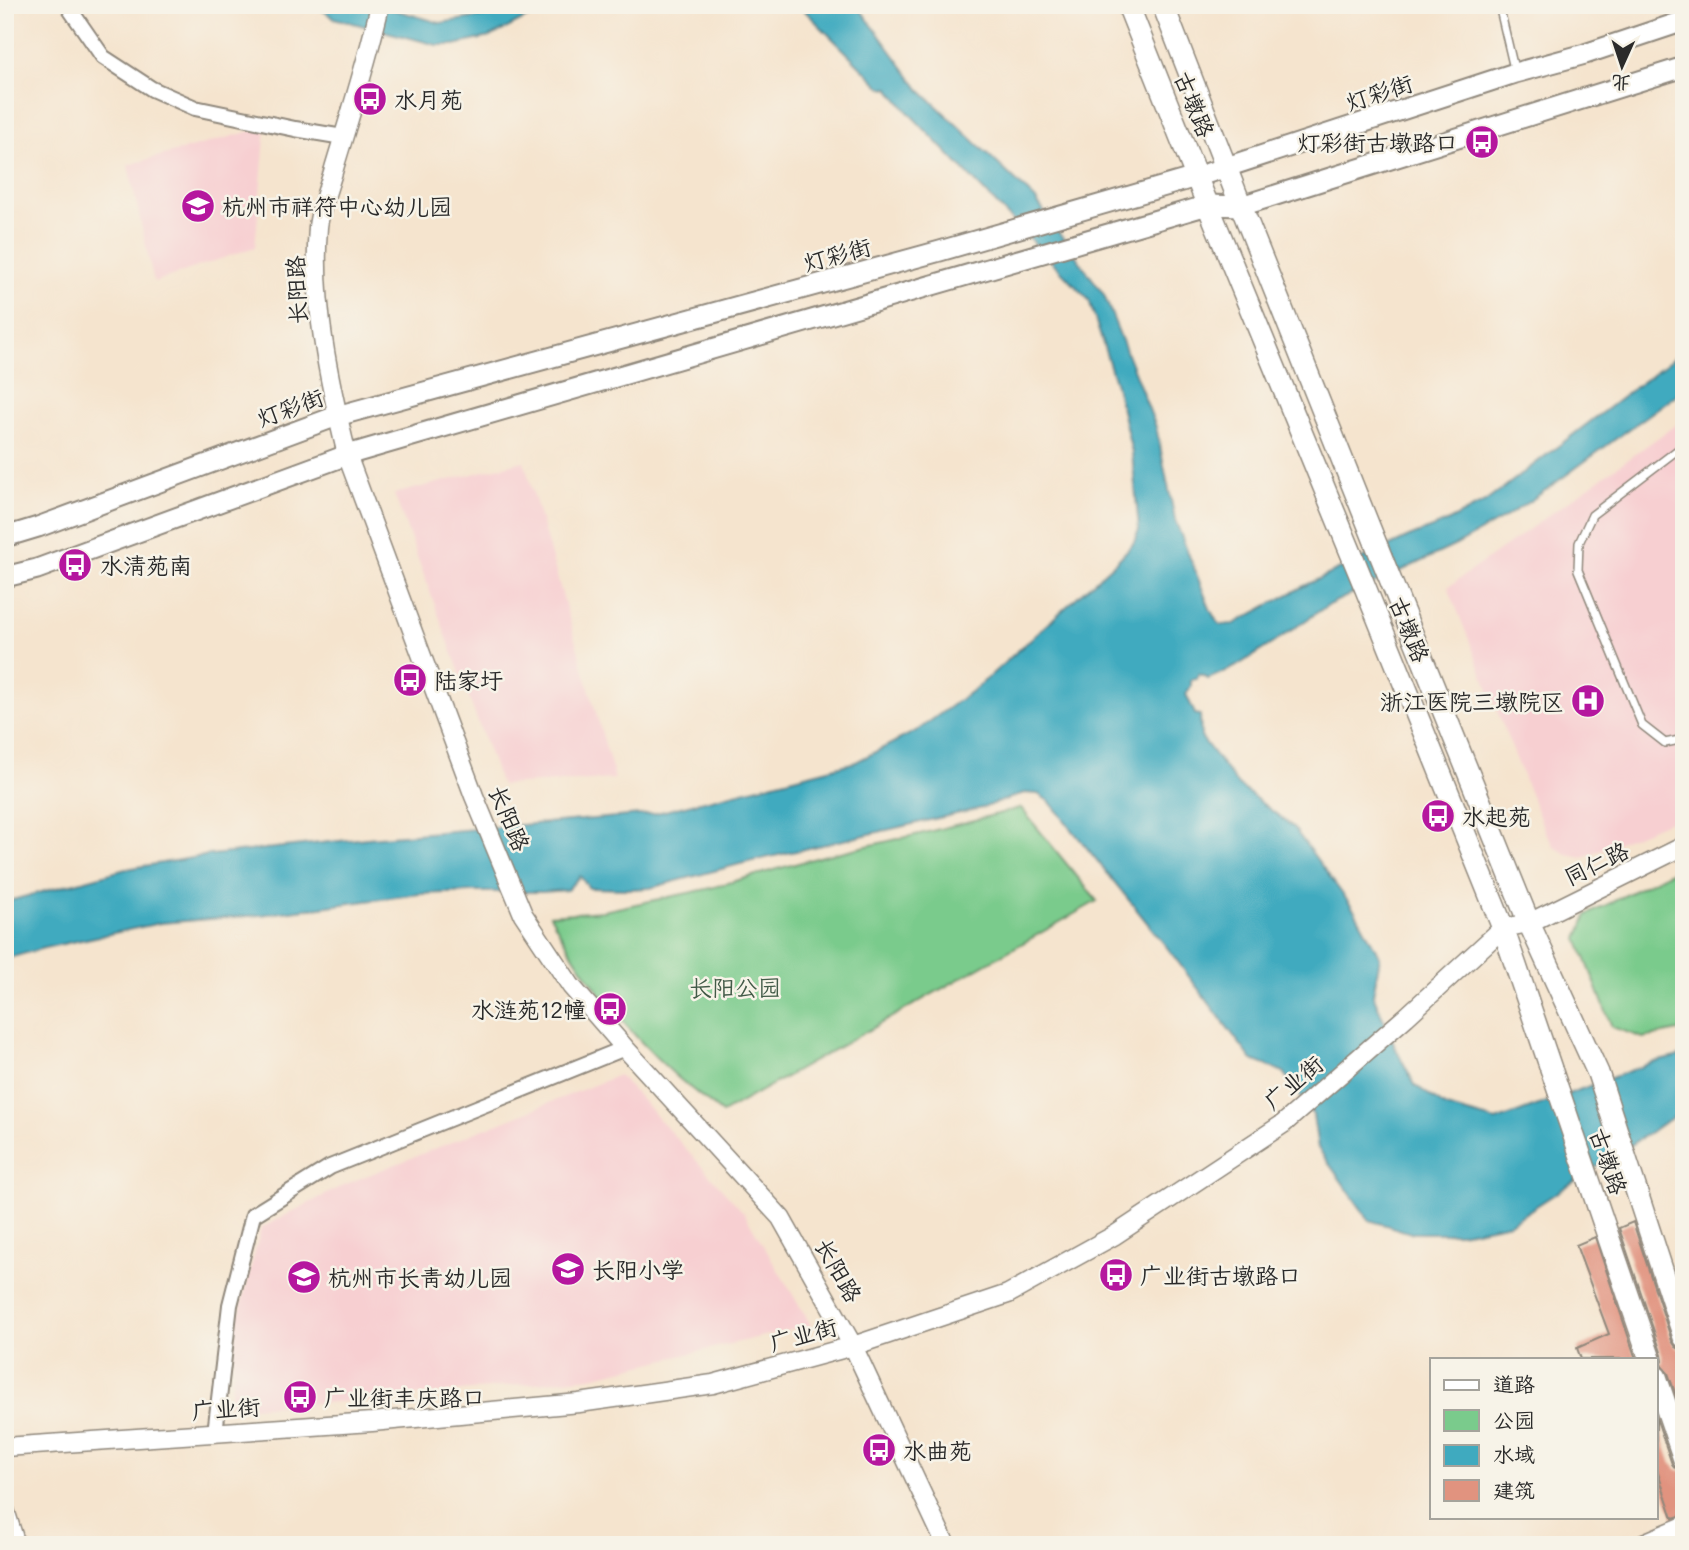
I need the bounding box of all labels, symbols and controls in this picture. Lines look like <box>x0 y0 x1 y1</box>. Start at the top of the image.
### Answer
north arrow <box>1588 32 1658 102</box>
street label: 古墩路 <box>1168 66 1222 142</box>
street label: 灯彩街 <box>1342 67 1416 117</box>
text: 北 <box>1611 70 1631 96</box>
bus stop icon: 水月苑 <box>351 80 389 118</box>
place label: 水月苑 <box>394 84 463 114</box>
bus stop icon: 灯彩街古墩路口 <box>1463 123 1501 161</box>
place label: 灯彩街古墩路口 <box>1297 127 1458 157</box>
school or university icon: 杭州市祥符中心幼儿园 <box>179 187 217 225</box>
place label: 杭州市祥符中心幼儿园 <box>222 191 452 221</box>
street label: 灯彩街 <box>800 231 874 277</box>
street label: 长阳路 <box>279 255 313 325</box>
street label: 灯彩街 <box>252 381 328 433</box>
bus stop icon: 水清苑南 <box>56 546 94 584</box>
place label: 水清苑南 <box>100 550 192 580</box>
street label: 古墩路 <box>1383 591 1437 667</box>
bus stop icon: 陆家圩 <box>391 661 429 699</box>
place label: 陆家圩 <box>434 665 503 695</box>
hospital icon: 浙江医院三墩院区 <box>1569 682 1607 720</box>
place label: 浙江医院三墩院区 <box>1380 686 1564 716</box>
street label: 长阳路 <box>483 780 537 856</box>
bus stop icon: 水起苑 <box>1419 797 1457 835</box>
place label: 水起苑 <box>1462 801 1531 831</box>
street label: 同仁路 <box>1558 834 1634 892</box>
park label: 长阳公园 <box>689 972 781 1002</box>
bus stop icon: 水涟苑12幢 <box>591 990 629 1028</box>
place label: 水涟苑12幢 <box>471 994 586 1024</box>
street label: 广业街 <box>1257 1048 1329 1116</box>
street label: 古墩路 <box>1584 1123 1634 1199</box>
street label: 长阳路 <box>809 1233 869 1307</box>
school or university icon: 长阳小学 <box>549 1250 587 1288</box>
place label: 长阳小学 <box>592 1254 684 1284</box>
bus stop icon: 广业街古墩路口 <box>1097 1256 1135 1294</box>
school or university icon: 杭州市长青幼儿园 <box>285 1258 323 1296</box>
place label: 广业街古墩路口 <box>1140 1260 1301 1290</box>
place label: 杭州市长青幼儿园 <box>328 1262 512 1292</box>
street label: 广业街 <box>766 1311 840 1357</box>
legend <box>1430 1358 1658 1518</box>
text: 道路 <box>1493 1370 1535 1397</box>
bus stop icon: 广业街丰庆路口 <box>281 1378 319 1416</box>
place label: 广业街丰庆路口 <box>324 1382 485 1412</box>
street label: 广业街 <box>191 1391 261 1425</box>
text: 公园 <box>1493 1406 1535 1433</box>
bus stop icon: 水曲苑 <box>860 1431 898 1469</box>
place label: 水曲苑 <box>903 1435 972 1465</box>
text: 水域 <box>1493 1440 1535 1467</box>
text: 建筑 <box>1493 1476 1535 1503</box>

